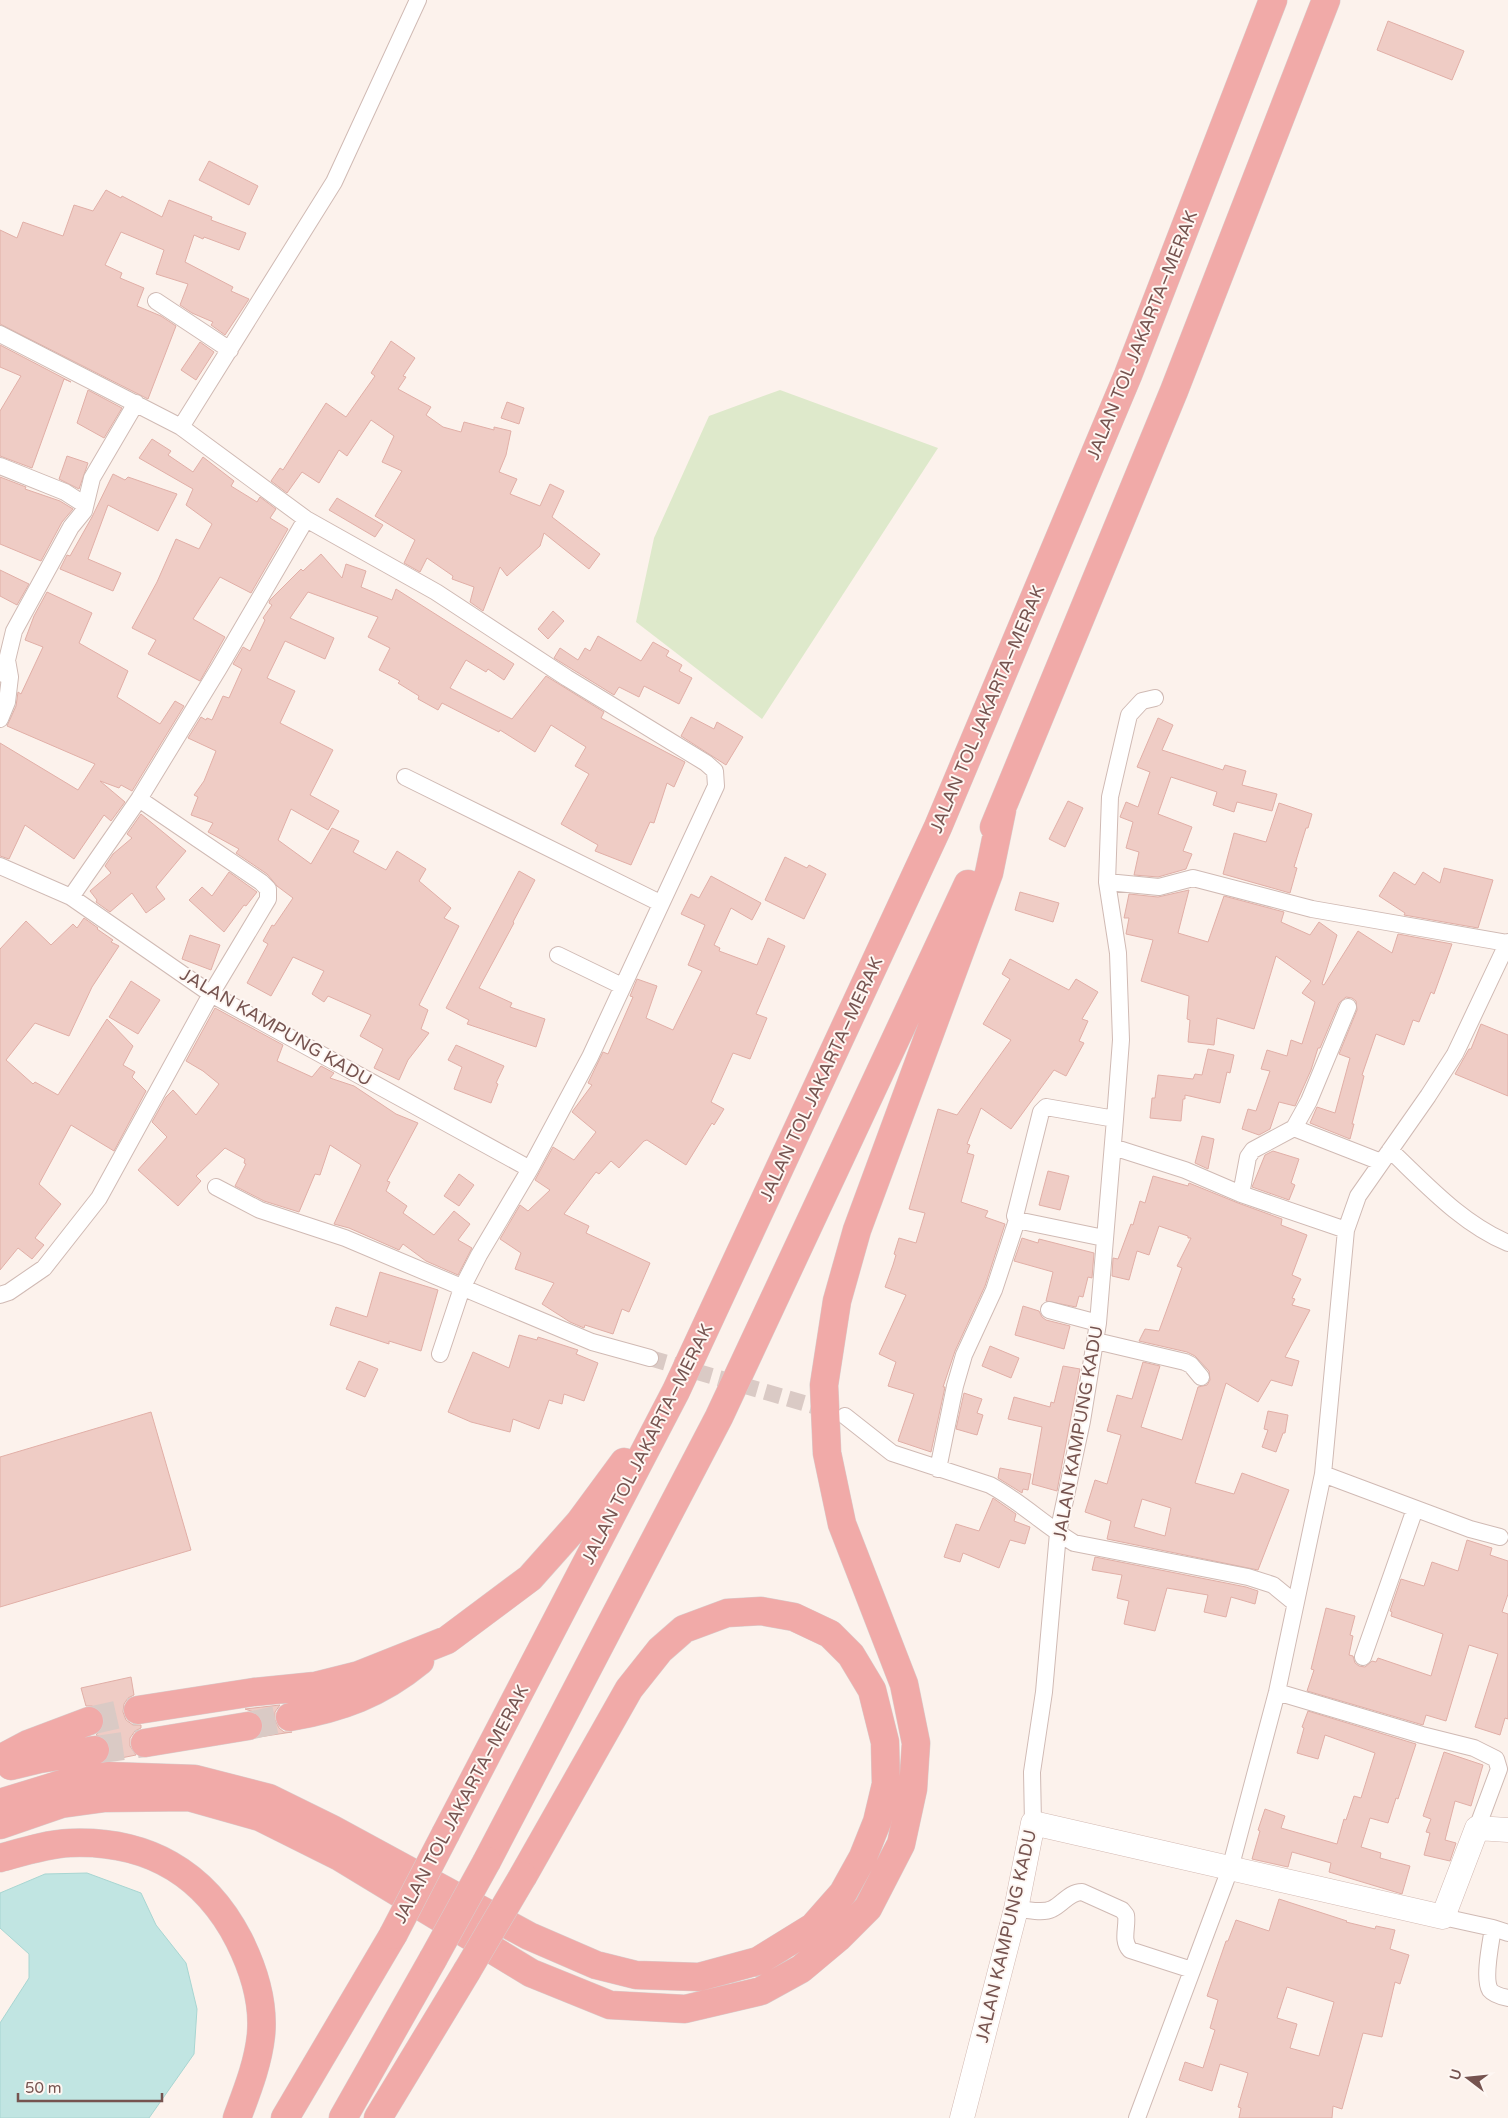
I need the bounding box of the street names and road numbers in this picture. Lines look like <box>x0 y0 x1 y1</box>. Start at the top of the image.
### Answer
street label: JALAN TOL JAKARTA–MERAK <box>1082 207 1202 463</box>
street label: JALAN TOL JAKARTA–MERAK <box>925 582 1049 836</box>
street label: JALAN TOL JAKARTA–MERAK <box>755 953 887 1205</box>
street label: JALAN KAMPUNG KADU <box>176 963 376 1091</box>
street label: JALAN TOL JAKARTA–MERAK <box>577 1320 717 1568</box>
street label: JALAN KAMPUNG KADU <box>1048 1324 1108 1542</box>
street label: JALAN TOL JAKARTA–MERAK <box>389 1681 533 1927</box>
street label: JALAN KAMPUNG KADU <box>971 1827 1041 2045</box>

